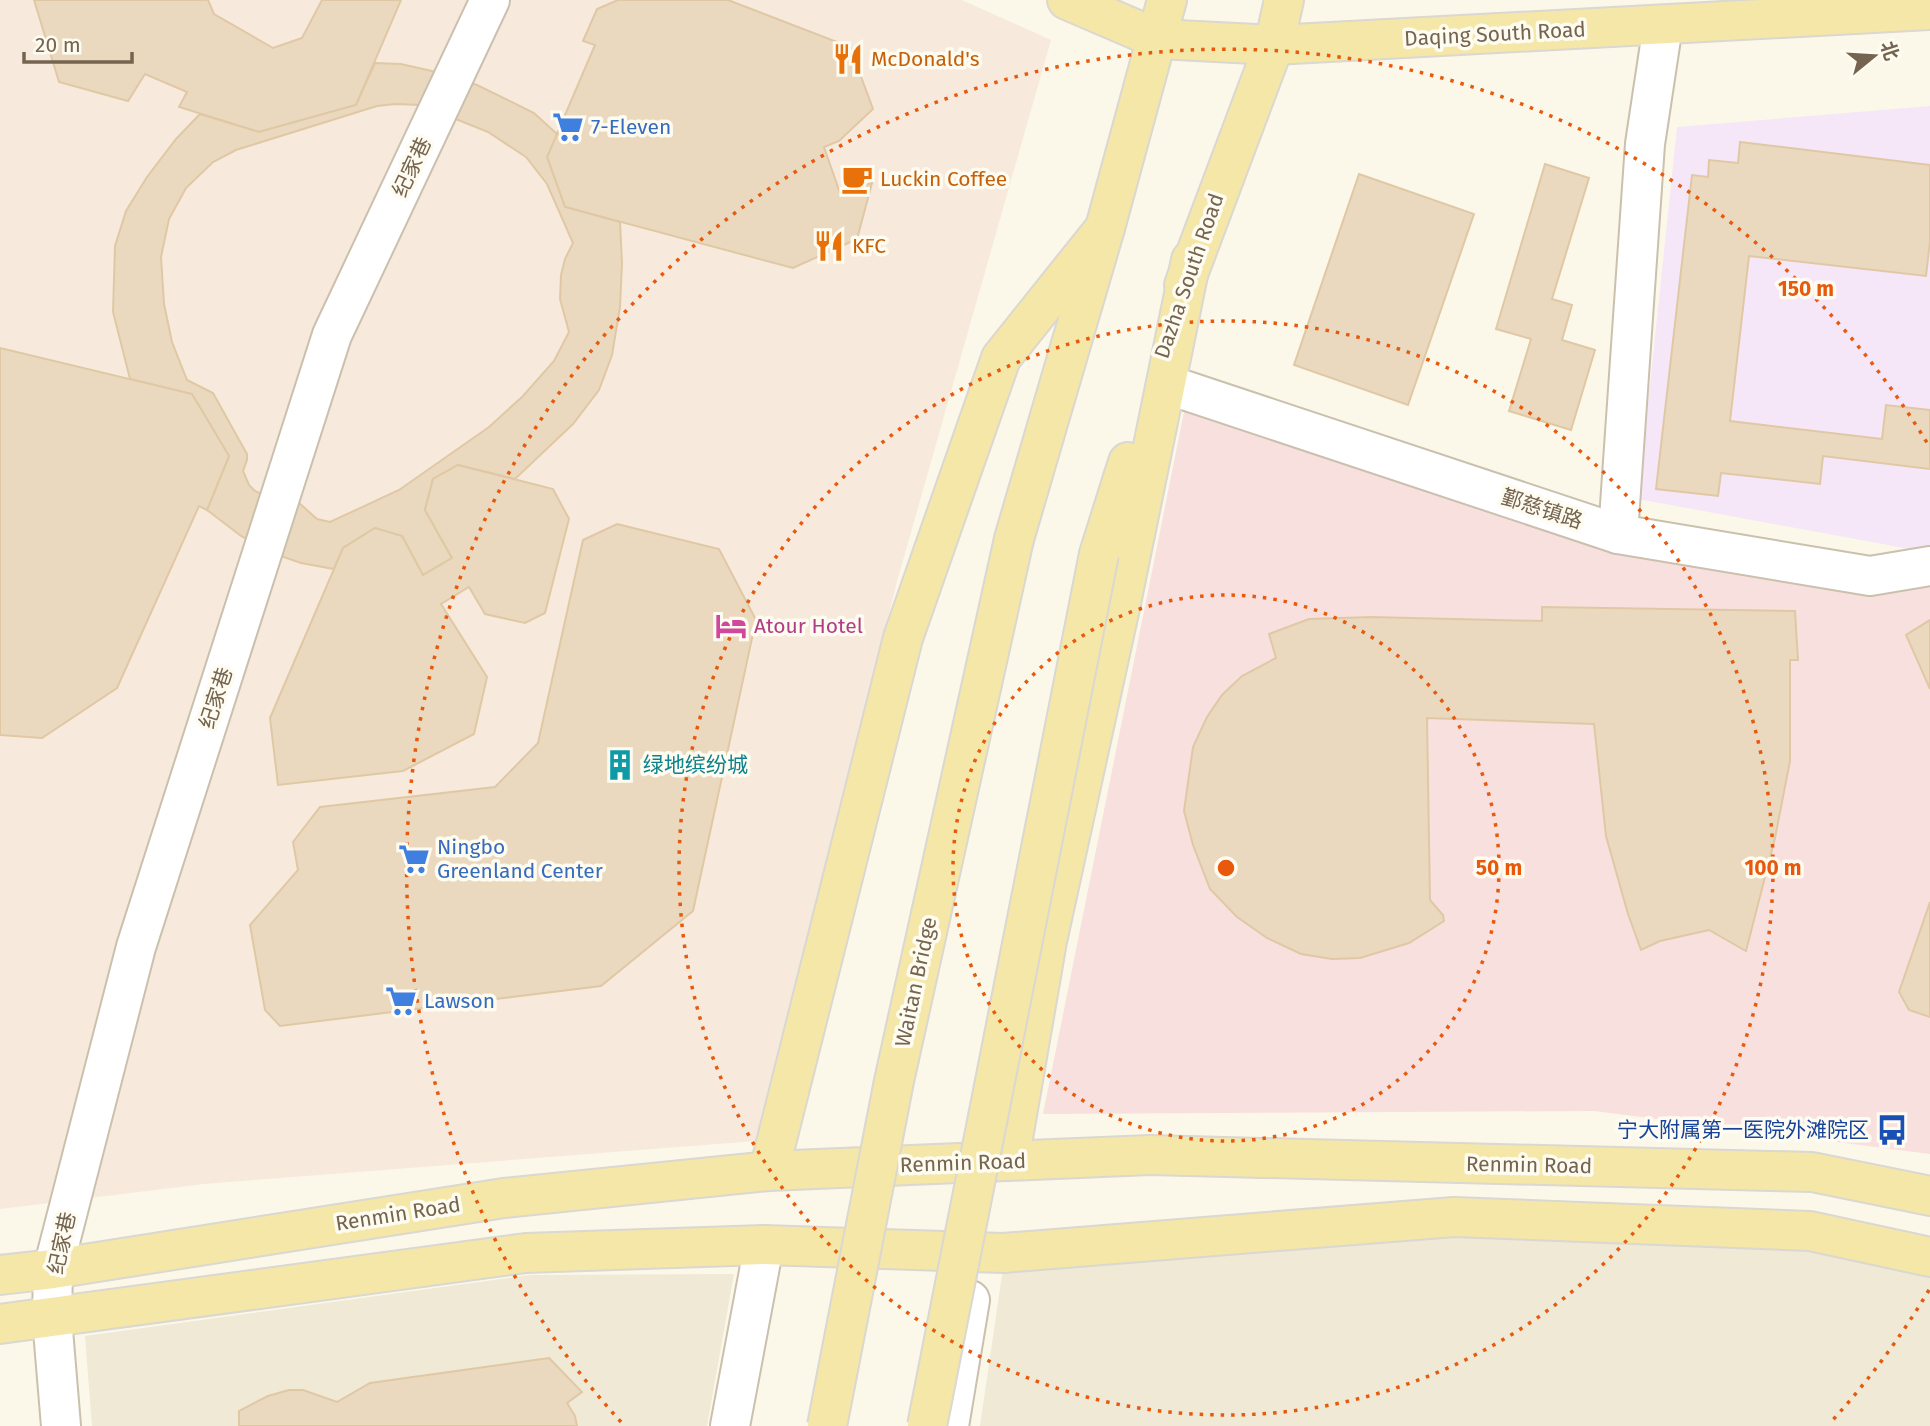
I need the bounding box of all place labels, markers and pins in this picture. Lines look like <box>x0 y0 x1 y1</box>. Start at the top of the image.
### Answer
restaurant icon: McDonald's <box>831 42 865 76</box>
place label: McDonald's <box>871 46 980 72</box>
supermarket icon: 7-Eleven <box>551 110 585 144</box>
place label: 7-Eleven <box>591 114 671 140</box>
cafe icon: Luckin Coffee <box>840 162 874 196</box>
place label: Luckin Coffee <box>880 166 1007 192</box>
restaurant icon: KFC <box>812 229 846 263</box>
place label: KFC <box>852 233 886 259</box>
hotel icon: Atour Hotel <box>714 609 748 643</box>
place label: Atour Hotel <box>754 613 863 639</box>
building icon: 绿地缤纷城 <box>603 748 637 782</box>
place label: 绿地缤纷城 <box>643 752 748 778</box>
place label: Ningbo Greenland Center <box>437 834 603 884</box>
supermarket icon: Ningbo Greenland Center <box>397 842 431 876</box>
centre of rings <box>1214 856 1238 880</box>
supermarket icon: Lawson <box>384 984 418 1018</box>
place label: Lawson <box>424 988 495 1014</box>
bus stop icon: 宁大附属第一医院外滩院区 <box>1875 1113 1909 1147</box>
place label: 宁大附属第一医院外滩院区 <box>1617 1117 1869 1143</box>

